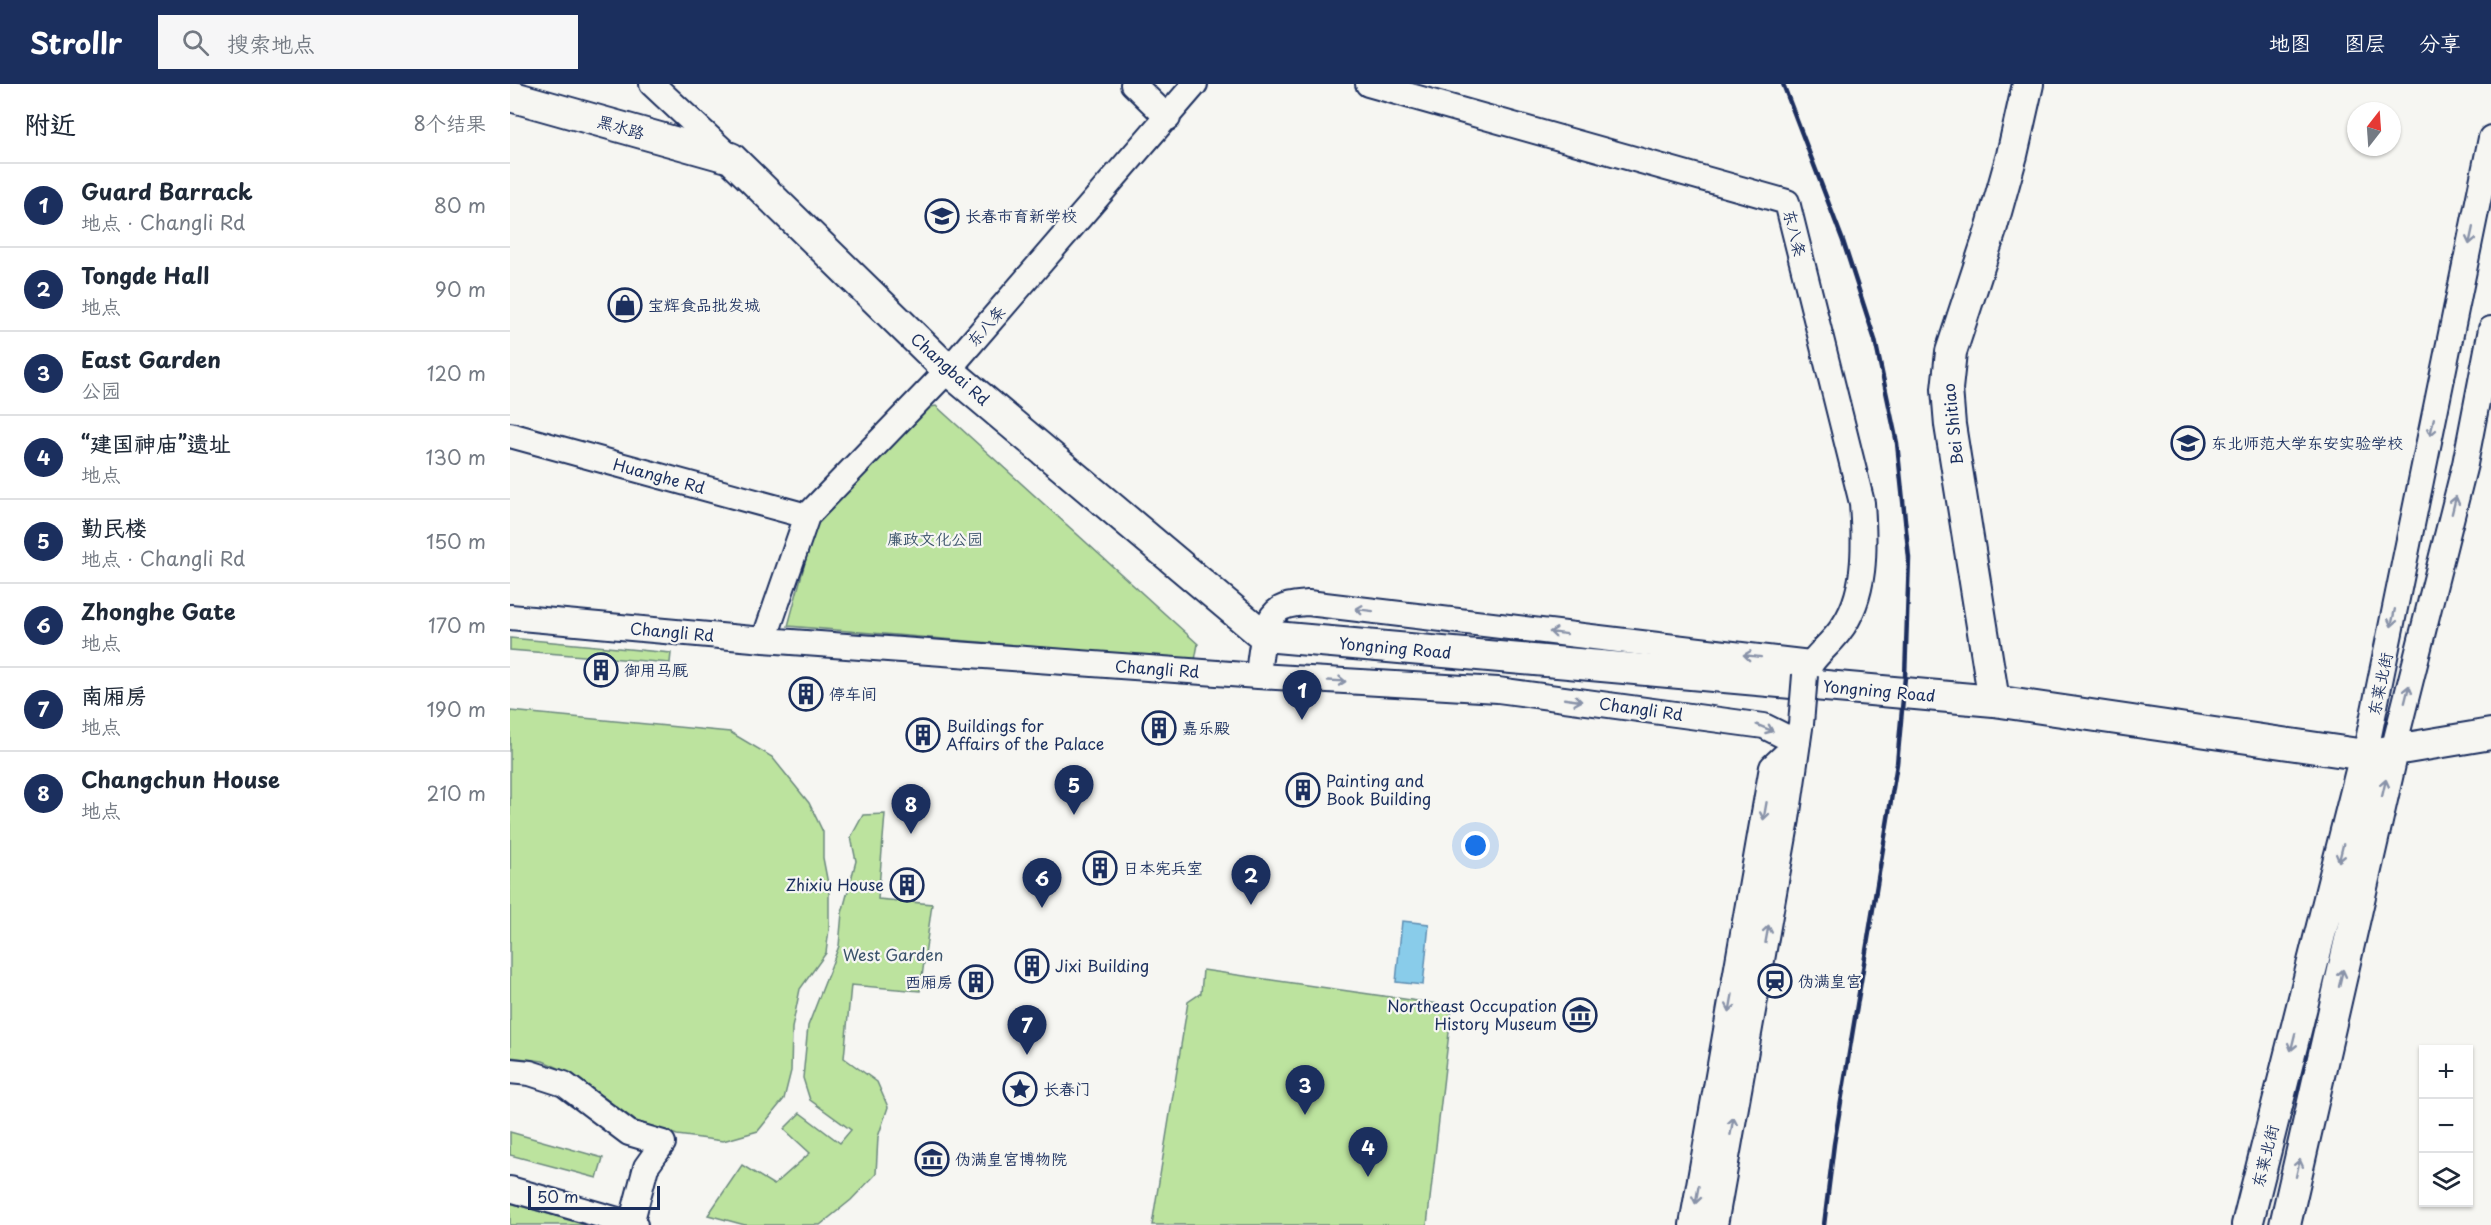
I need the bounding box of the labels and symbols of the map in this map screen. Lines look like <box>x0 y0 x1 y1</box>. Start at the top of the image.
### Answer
north arrow <box>2347 102 2401 156</box>
street label: 黑水路 <box>595 108 648 144</box>
school or university icon: 长春市育新学校 <box>924 198 960 234</box>
place label: 长春市育新学校 <box>965 203 1077 227</box>
street label: 东八条 <box>1779 207 1813 259</box>
one-way arrow <box>2465 226 2476 246</box>
shop icon: 宝辉食品批发城 <box>607 287 643 323</box>
place label: 宝辉食品批发城 <box>648 292 760 316</box>
street label: 东八条 <box>960 299 1010 351</box>
street label: Changbai Rd <box>906 326 996 410</box>
street label: Bei Shitiao <box>1936 382 1968 466</box>
one-way arrow <box>2426 417 2437 437</box>
school or university icon: 东北师范大学东安实验学校 <box>2170 425 2206 461</box>
place label: 东北师范大学东安实验学校 <box>2211 430 2403 454</box>
street label: Huanghe Rd <box>611 451 708 499</box>
one-way arrow <box>2449 496 2461 515</box>
park label: 廉政文化公园 <box>887 526 983 550</box>
one-way arrow <box>1355 604 1375 615</box>
one-way arrow <box>2387 608 2398 628</box>
street label: Changli Rd <box>629 615 715 647</box>
one-way arrow <box>1549 627 1568 638</box>
street label: Yongning Road <box>1338 630 1452 664</box>
one-way arrow <box>1742 650 1762 661</box>
street label: 东莱北街 <box>2361 650 2397 718</box>
building icon: 御用马厩 <box>583 652 619 688</box>
street label: Changli Rd <box>1114 653 1200 683</box>
place label: 御用马厩 <box>624 657 688 681</box>
pin: 1 <box>1282 670 1322 720</box>
street label: Yongning Road <box>1822 673 1936 707</box>
one-way arrow <box>1326 675 1346 686</box>
building icon: 停车间 <box>788 676 824 712</box>
place label: 停车间 <box>829 681 877 705</box>
one-way arrow <box>2402 685 2413 704</box>
street label: Changli Rd <box>1598 690 1685 726</box>
one-way arrow <box>1563 694 1582 705</box>
building icon: 嘉乐殿 <box>1141 710 1177 746</box>
place label: Buildings for Affairs of the Palace <box>946 713 1104 755</box>
place label: 嘉乐殿 <box>1182 715 1230 739</box>
building icon: Buildings for Affairs of the Palace <box>905 717 941 753</box>
one-way arrow <box>1756 724 1774 735</box>
pin: 5 <box>1054 766 1094 815</box>
place label: Painting and Book Building <box>1326 768 1431 810</box>
building icon: Painting and Book Building <box>1285 772 1321 808</box>
one-way arrow <box>2379 778 2391 797</box>
pin: 8 <box>892 784 930 834</box>
one-way arrow <box>1759 801 1770 821</box>
your location <box>1461 831 1490 860</box>
one-way arrow <box>2334 843 2346 862</box>
building icon: 日本宪兵室 <box>1082 850 1118 886</box>
place label: 日本宪兵室 <box>1123 855 1203 879</box>
pin: 2 <box>1232 856 1270 905</box>
pin: 6 <box>1022 858 1062 908</box>
building icon: Zhixiu House <box>889 867 925 903</box>
place label: Zhixiu House <box>786 872 884 896</box>
one-way arrow <box>1761 925 1772 944</box>
park label: West Garden <box>843 942 943 966</box>
building icon: Jixi Building <box>1014 948 1050 984</box>
place label: Jixi Building <box>1055 953 1149 977</box>
station icon: 伪满皇宫 <box>1757 963 1793 999</box>
building icon: 西厢房 <box>958 964 994 1000</box>
place label: 伪满皇宫 <box>1798 968 1862 992</box>
place label: 西厢房 <box>905 969 953 993</box>
one-way arrow <box>2336 969 2347 988</box>
place label: Northeast Occupation History Museum <box>1387 993 1557 1035</box>
one-way arrow <box>1725 993 1736 1013</box>
museum icon: Northeast Occupation History Museum <box>1562 997 1598 1033</box>
pin: 7 <box>1008 1006 1046 1055</box>
one-way arrow <box>2287 1032 2299 1051</box>
pin: 3 <box>1286 1066 1324 1115</box>
place icon: 长春门 <box>1002 1071 1038 1107</box>
place label: 长春门 <box>1043 1076 1091 1100</box>
one-way arrow <box>1727 1117 1738 1136</box>
street label: 东莱北街 <box>2245 1122 2283 1190</box>
pin: 4 <box>1348 1128 1388 1177</box>
museum icon: 伪满皇宫博物院 <box>914 1141 950 1177</box>
place label: 伪满皇宫博物院 <box>955 1146 1067 1170</box>
one-way arrow <box>2292 1159 2304 1178</box>
scale bar <box>528 1183 660 1210</box>
one-way arrow <box>1692 1185 1703 1205</box>

